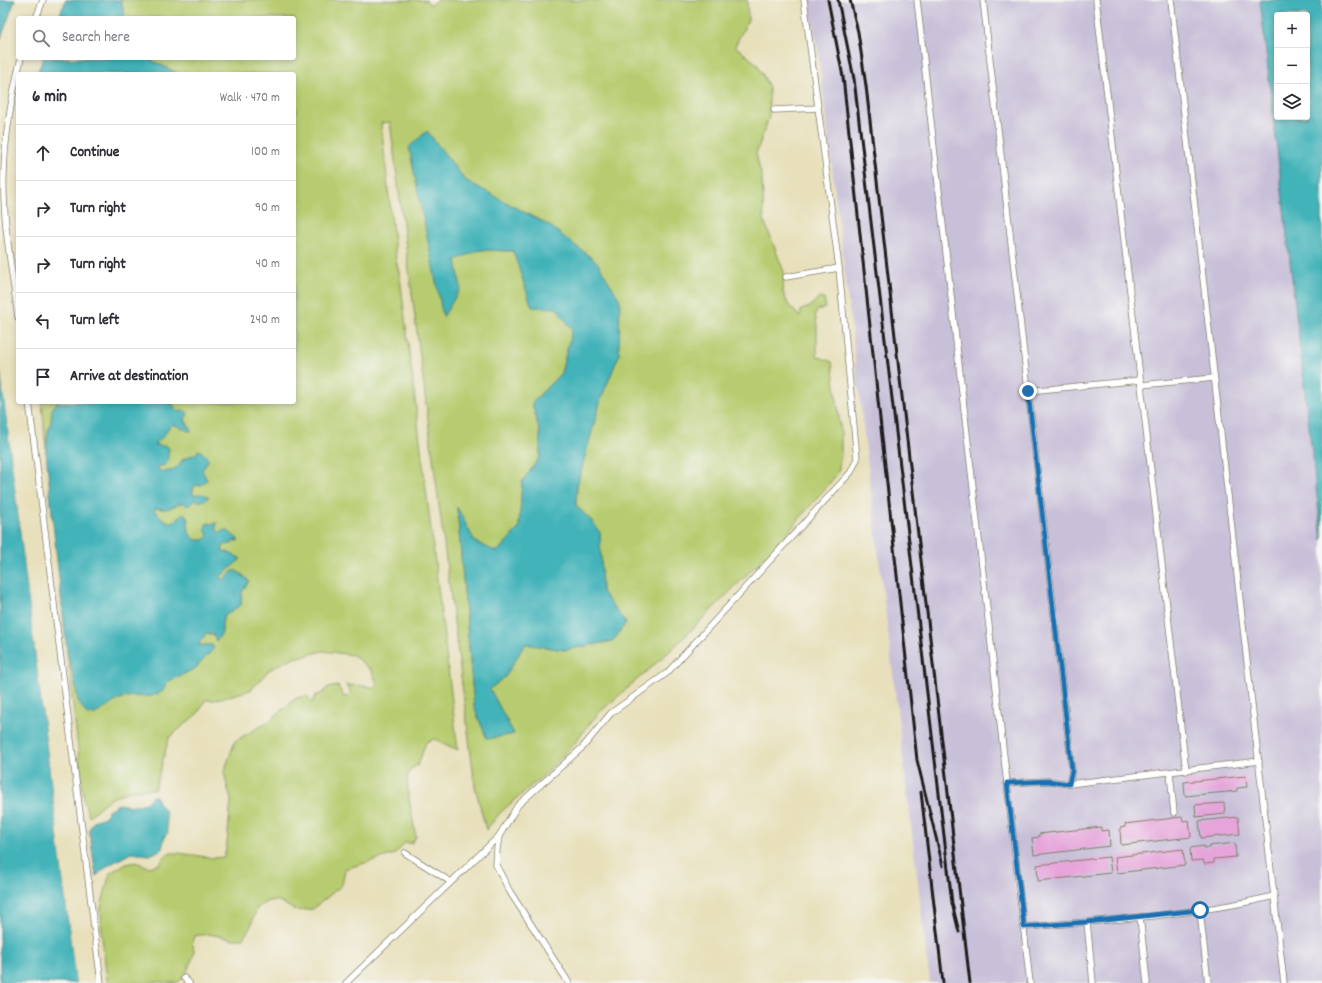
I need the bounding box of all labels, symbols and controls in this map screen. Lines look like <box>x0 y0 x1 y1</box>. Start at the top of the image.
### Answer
map controls <box>1274 12 1310 120</box>
button: + <box>1274 12 1310 48</box>
search box <box>16 16 296 60</box>
icon: search <box>30 27 52 49</box>
text: Search here <box>62 27 130 49</box>
button: − <box>1274 48 1310 84</box>
button: layers <box>1274 84 1310 120</box>
text: 6 min <box>32 86 67 110</box>
text: Walk · 470 m <box>220 89 280 108</box>
icon: ahead <box>32 142 54 164</box>
text: Continue <box>70 142 119 164</box>
text: 100 m <box>251 143 280 162</box>
icon: right <box>32 198 54 220</box>
text: Turn right <box>70 198 126 220</box>
text: 90 m <box>255 199 280 218</box>
icon: right <box>32 254 54 276</box>
text: Turn right <box>70 254 126 276</box>
text: 40 m <box>256 255 280 274</box>
icon: left <box>32 310 54 332</box>
text: Turn left <box>70 310 119 332</box>
text: 240 m <box>250 311 280 330</box>
icon: arrive <box>32 366 54 388</box>
text: Arrive at destination <box>70 366 188 388</box>
route end <box>1019 382 1037 400</box>
route start <box>1191 901 1209 919</box>

